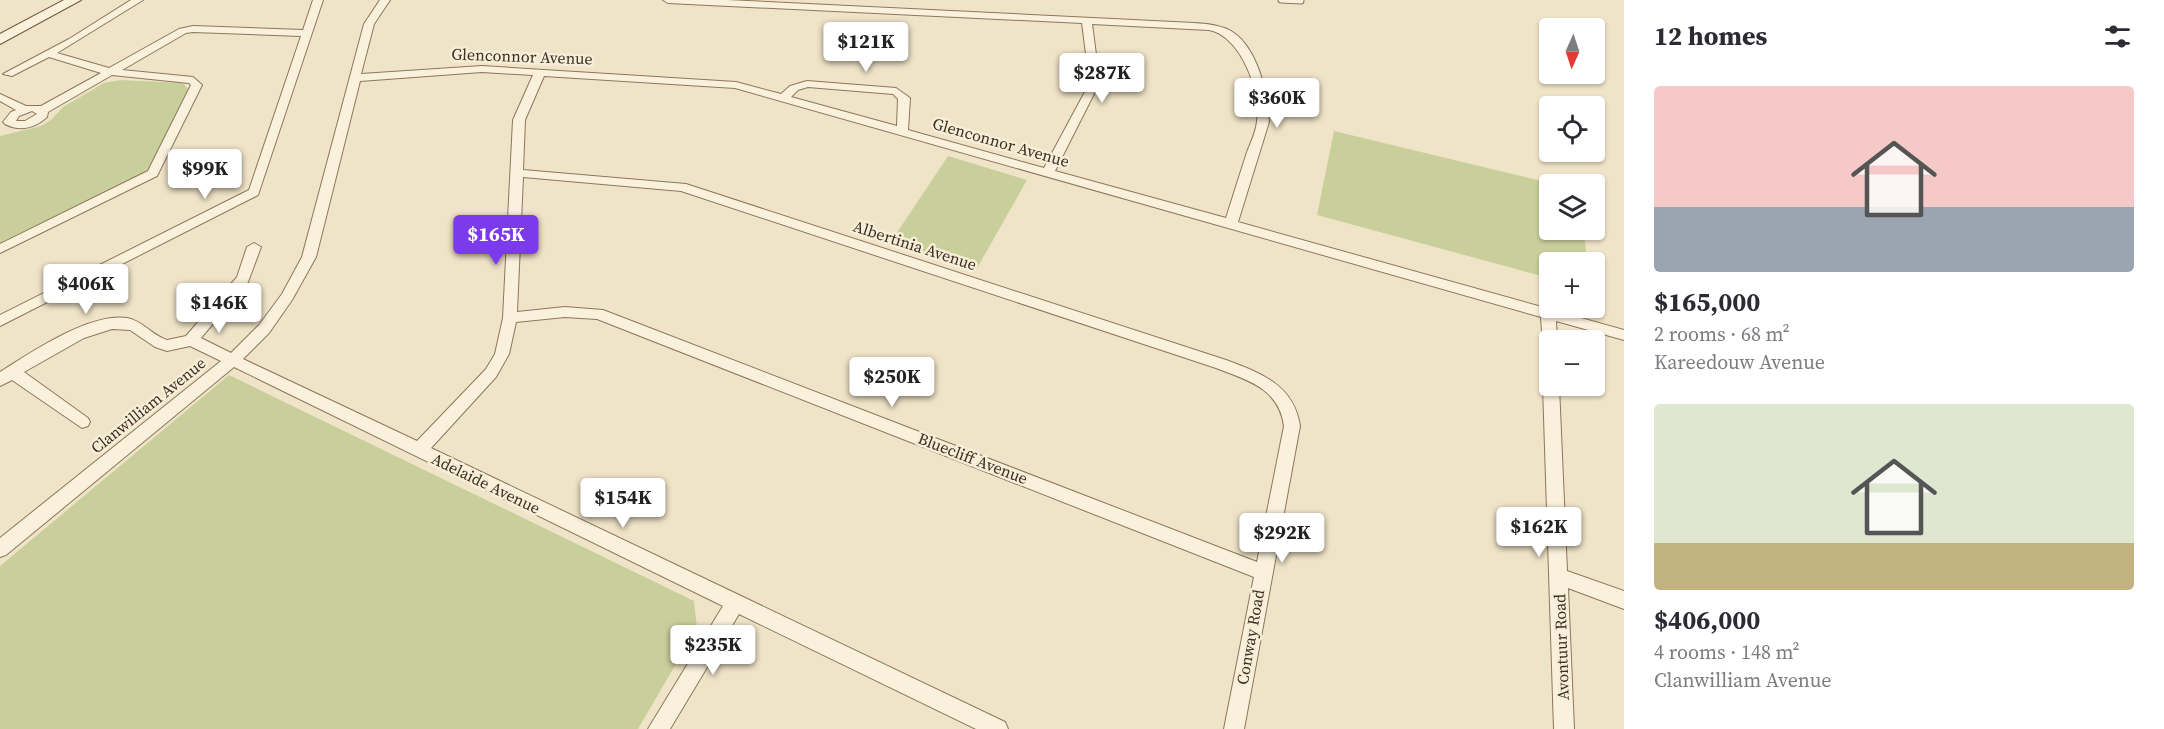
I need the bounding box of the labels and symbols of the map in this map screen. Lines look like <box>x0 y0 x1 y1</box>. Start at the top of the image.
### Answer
north arrow <box>1539 18 1605 84</box>
pin: $121K <box>824 22 908 73</box>
street label: Glenconnor Avenue <box>451 43 593 69</box>
pin: $287K <box>1060 53 1144 104</box>
pin: $360K <box>1235 78 1319 129</box>
street label: Glenconnor Avenue <box>930 112 1072 172</box>
pin: $99K <box>169 149 241 200</box>
pin: $165K <box>454 215 538 266</box>
street label: Albertinia Avenue <box>850 215 980 275</box>
pin: $406K <box>44 264 128 315</box>
pin: $146K <box>177 283 261 334</box>
street label: Clanwilliam Avenue <box>86 352 210 458</box>
pin: $250K <box>850 357 934 408</box>
street label: Bluecliff Avenue <box>915 427 1031 489</box>
street label: Adelaide Avenue <box>428 447 544 519</box>
pin: $154K <box>581 478 665 529</box>
pin: $162K <box>1497 507 1581 558</box>
pin: $292K <box>1240 513 1324 564</box>
street label: Conway Road <box>1231 588 1269 686</box>
street label: Avontuur Road <box>1548 593 1574 701</box>
pin: $235K <box>671 625 755 676</box>

